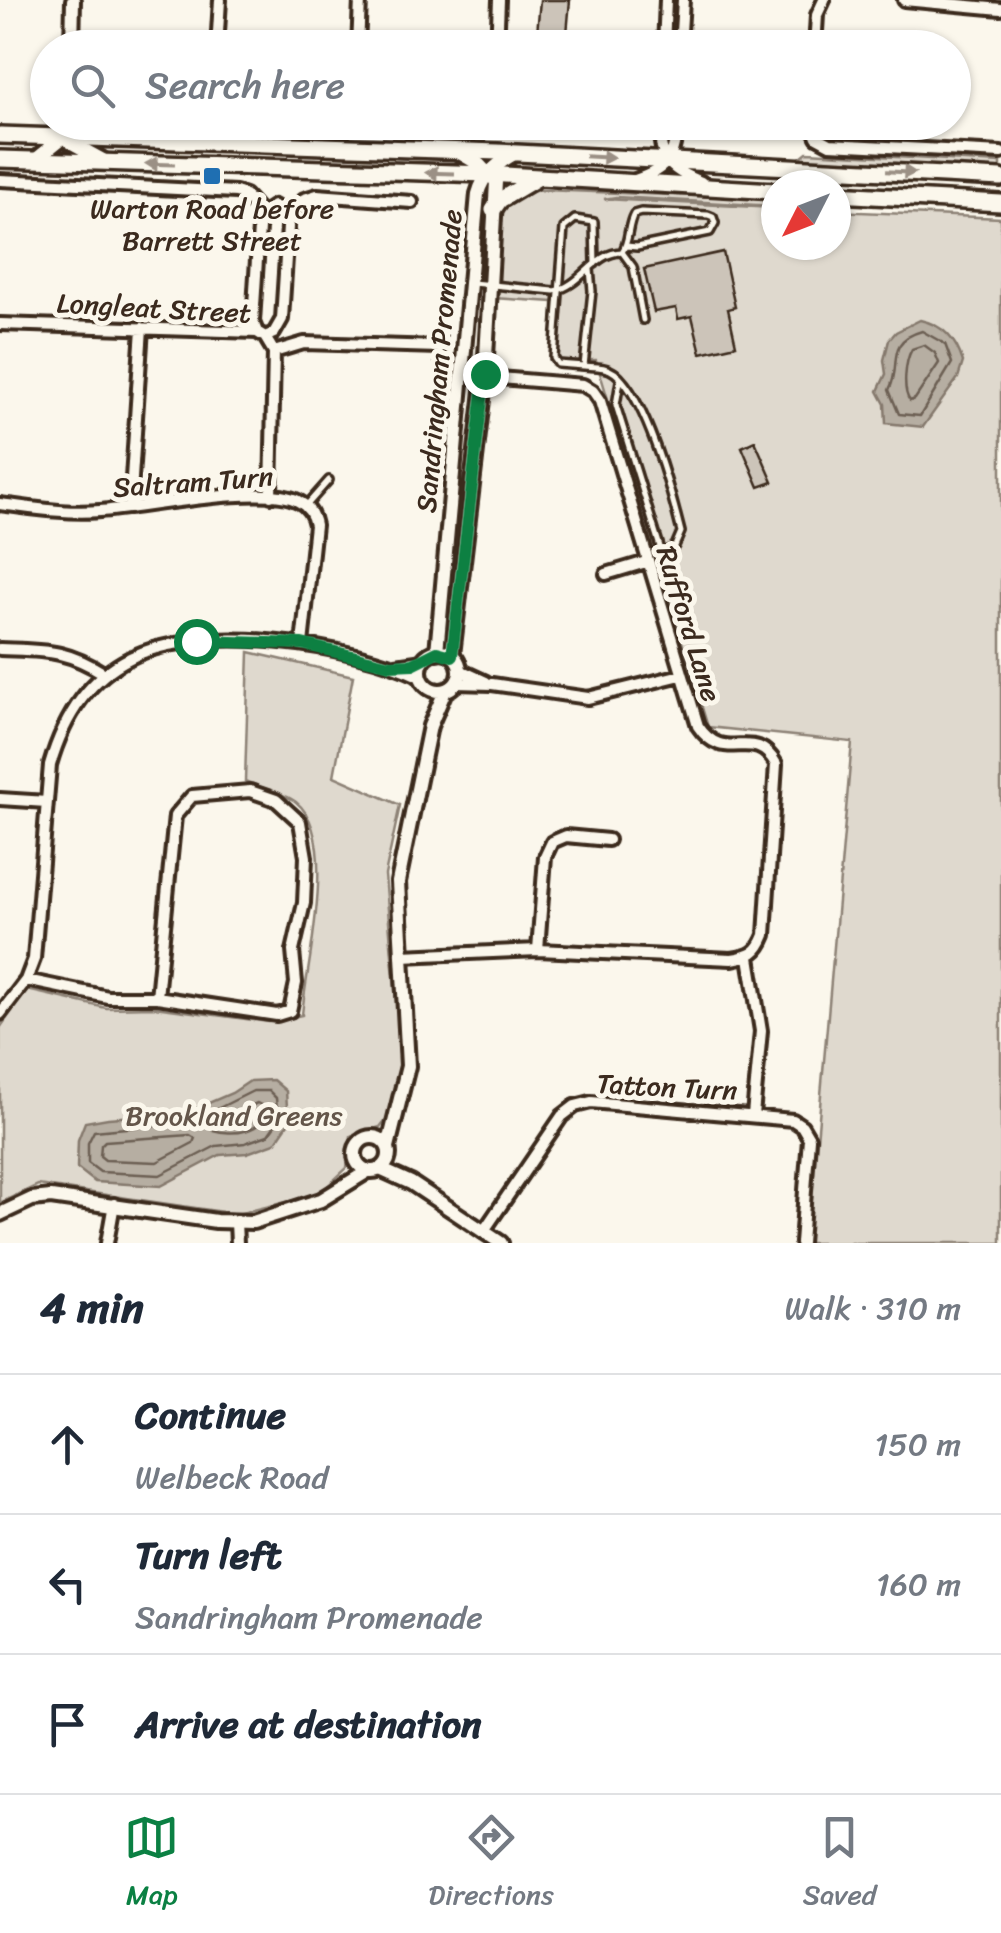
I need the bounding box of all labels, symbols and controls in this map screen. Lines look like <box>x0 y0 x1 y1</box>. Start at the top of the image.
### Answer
search box <box>30 30 971 140</box>
text: Search here <box>145 52 345 119</box>
icon: search <box>65 58 120 113</box>
one-way arrow <box>585 149 616 165</box>
one-way arrow <box>143 155 175 171</box>
one-way arrow <box>886 164 918 180</box>
marker: Warton Road before Barrett Street <box>201 165 223 187</box>
one-way arrow <box>423 165 455 181</box>
north arrow <box>761 170 851 260</box>
place label: Warton Road before Barrett Street <box>90 184 334 265</box>
street label: Sandringham Promenade <box>401 207 477 515</box>
street label: Longleat Street <box>56 278 252 338</box>
route end <box>463 352 509 398</box>
street label: Saltram Turn <box>111 452 275 512</box>
street label: Rufford Lane <box>642 540 736 708</box>
route start <box>174 619 220 665</box>
street label: Tatton Turn <box>595 1059 739 1115</box>
park label: Brookland Greens <box>125 1091 343 1140</box>
text: 4 min <box>40 1271 144 1345</box>
text: Walk · 310 m <box>785 1280 961 1337</box>
text: Continue <box>135 1382 286 1449</box>
text: 150 m <box>875 1416 961 1473</box>
icon: ahead <box>40 1417 95 1472</box>
text: Welbeck Road <box>135 1449 328 1506</box>
text: Turn left <box>135 1522 281 1589</box>
text: 160 m <box>876 1556 961 1613</box>
icon: left <box>40 1557 95 1612</box>
text: Sandringham Promenade <box>135 1589 483 1646</box>
text: Arrive at destination <box>135 1691 482 1758</box>
icon: arrive <box>40 1697 95 1752</box>
tab: Map <box>124 1810 179 1919</box>
tab: Directions <box>428 1810 554 1919</box>
tab: Saved <box>803 1810 877 1919</box>

